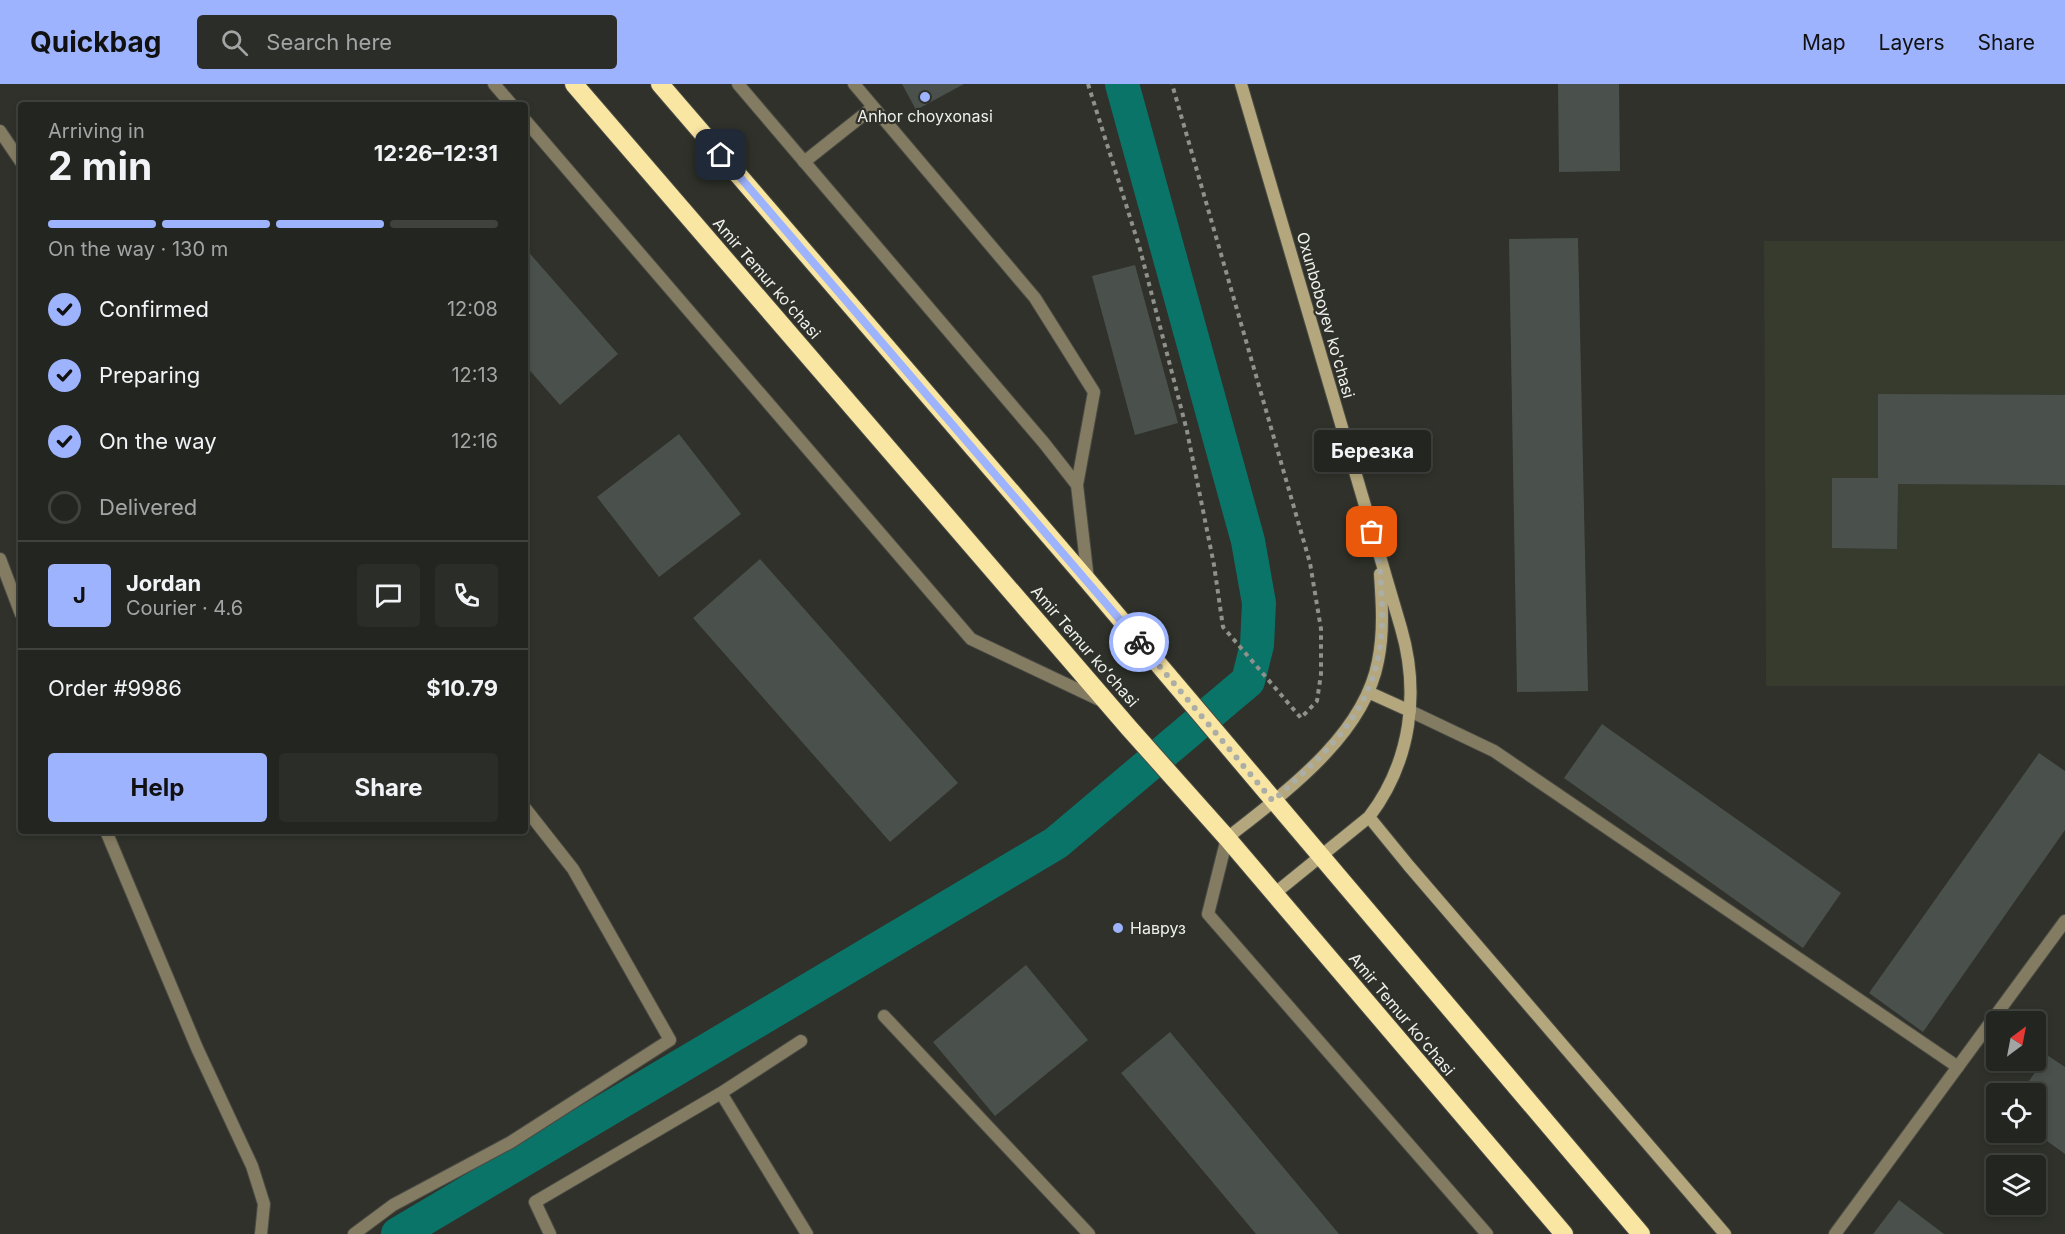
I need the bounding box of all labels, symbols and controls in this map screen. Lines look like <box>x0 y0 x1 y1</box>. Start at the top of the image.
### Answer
search box <box>197 15 617 69</box>
text: Quickbag <box>30 25 161 59</box>
icon: search <box>218 26 251 59</box>
text: Search here <box>266 29 392 55</box>
text: Map <box>1802 30 1846 55</box>
text: Layers <box>1879 30 1945 55</box>
text: Share <box>1978 30 2035 55</box>
marker: Anhor choyxonasi <box>918 90 932 104</box>
place label: Anhor choyxonasi <box>857 106 993 126</box>
text: Arriving in <box>48 119 145 143</box>
pin <box>695 129 746 180</box>
icon: home <box>704 138 737 171</box>
text: 12:26–12:31 <box>374 140 498 166</box>
text: 2 min <box>48 142 152 189</box>
street label: Amir Temur koʻchasi <box>709 213 825 343</box>
street label: Oxunboboyev ko'chasi <box>1293 230 1359 400</box>
text: On the way · 130 m <box>48 237 228 261</box>
icon: check <box>48 293 81 326</box>
text: Confirmed <box>99 296 209 322</box>
text: 12:08 <box>447 297 498 321</box>
icon: check <box>48 359 81 392</box>
text: Preparing <box>99 362 200 388</box>
text: 12:13 <box>451 363 498 387</box>
icon: check <box>48 425 81 458</box>
text: On the way <box>99 428 217 454</box>
text: 12:16 <box>451 429 498 453</box>
callout: Березка <box>1314 430 1430 472</box>
text: Березка <box>1331 439 1414 463</box>
text: Delivered <box>99 494 197 520</box>
pin <box>1346 506 1397 557</box>
icon: bag <box>1355 515 1388 548</box>
button: chat <box>357 564 420 627</box>
button: phone <box>435 564 498 627</box>
text: Jordan <box>126 570 201 596</box>
street label: Amir Temur koʻchasi <box>1027 581 1143 711</box>
text: J <box>73 582 86 608</box>
text: Courier · 4.6 <box>126 596 243 620</box>
courier <box>1109 612 1169 672</box>
icon: bike <box>1123 626 1156 659</box>
text: Order #9986 <box>48 675 182 701</box>
text: $10.79 <box>426 675 498 701</box>
button: Help <box>48 753 267 822</box>
button: Share <box>279 753 498 822</box>
place label: Навруз <box>1130 918 1186 938</box>
marker: Навруз <box>1111 921 1125 935</box>
street label: Amir Temur koʻchasi <box>1345 949 1459 1079</box>
north arrow <box>1986 1011 2046 1071</box>
map controls <box>1986 1011 2046 1215</box>
button: locate <box>1986 1083 2046 1143</box>
button: layers <box>1986 1155 2046 1215</box>

